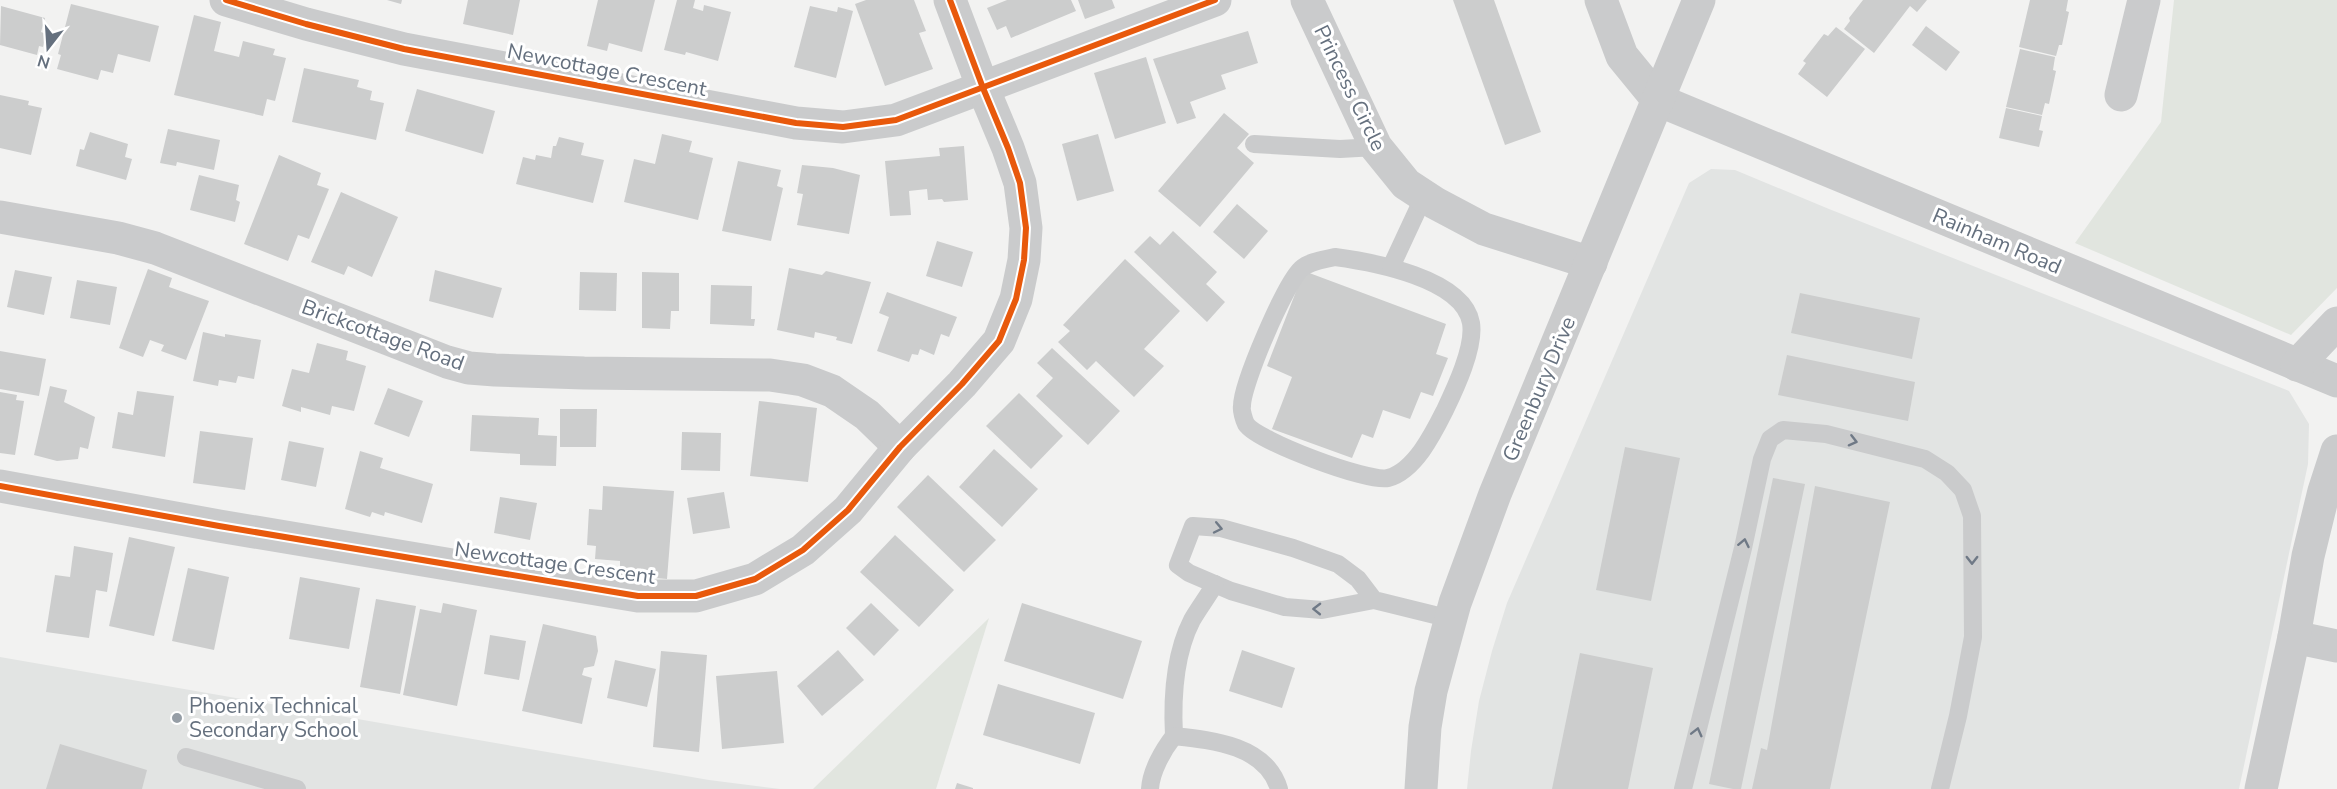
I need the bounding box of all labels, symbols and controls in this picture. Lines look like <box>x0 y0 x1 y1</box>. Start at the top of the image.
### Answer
north arrow <box>18 18 78 78</box>
street label: Princess Circle <box>1307 20 1393 156</box>
street label: Newcottage Crescent <box>505 37 710 103</box>
text: N <box>35 49 53 74</box>
street label: Rainham Road <box>1928 201 2066 281</box>
street label: Brickcottage Road <box>298 293 468 377</box>
street label: Greenbury Drive <box>1496 312 1582 466</box>
one-way arrow <box>1848 434 1858 446</box>
one-way arrow <box>1213 521 1223 534</box>
street label: Newcottage Crescent <box>453 535 658 591</box>
one-way arrow <box>1736 538 1749 548</box>
one-way arrow <box>1966 556 1978 565</box>
one-way arrow <box>1312 603 1321 615</box>
place label: Phoenix Technical Secondary School <box>189 692 359 744</box>
marker: Phoenix Technical Secondary School <box>170 711 184 725</box>
one-way arrow <box>1689 727 1702 737</box>

